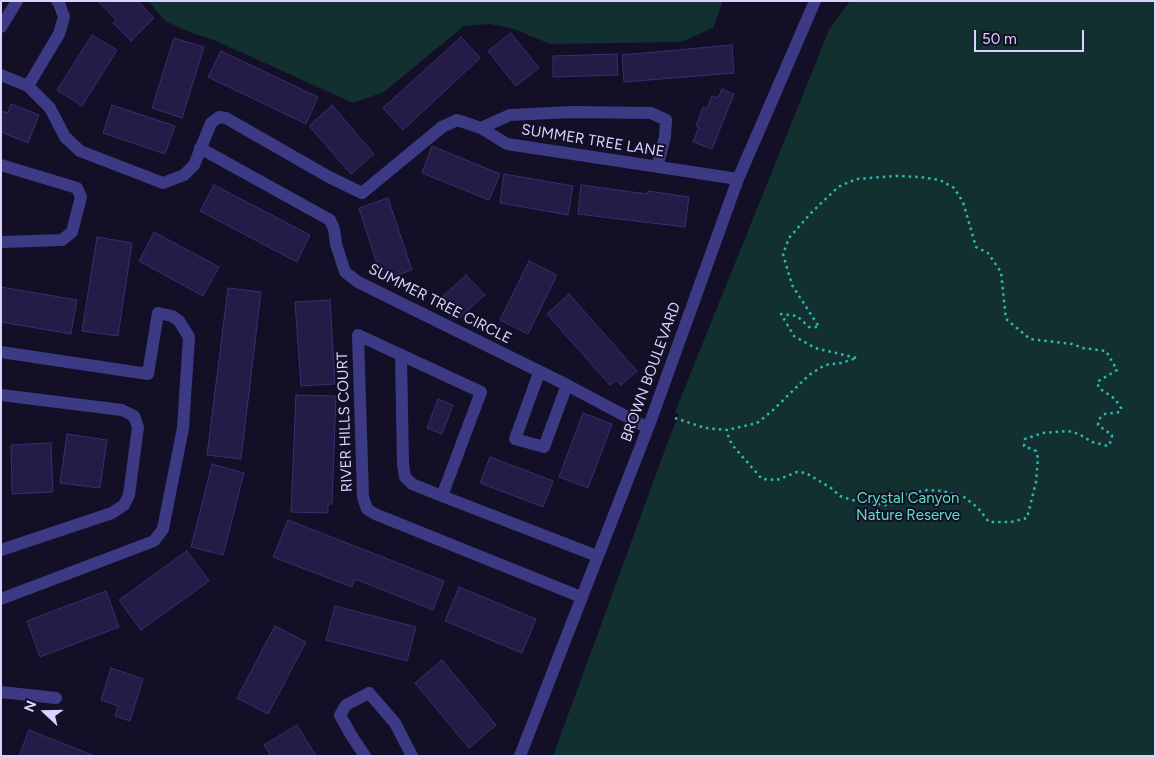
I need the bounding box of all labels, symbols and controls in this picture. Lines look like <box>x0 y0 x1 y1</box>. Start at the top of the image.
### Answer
scale bar <box>976 20 1086 52</box>
text: 50 m <box>982 30 1017 48</box>
street label: SUMMER TREE LANE <box>520 121 666 161</box>
street label: SUMMER TREE CIRCLE <box>365 260 515 348</box>
street label: BROWN BOULEVARD <box>617 300 685 444</box>
street label: RIVER HILLS COURT <box>334 352 356 492</box>
park label: Crystal Canyon Nature Reserve <box>856 490 960 525</box>
north arrow <box>20 687 70 737</box>
text: N <box>21 698 40 715</box>

